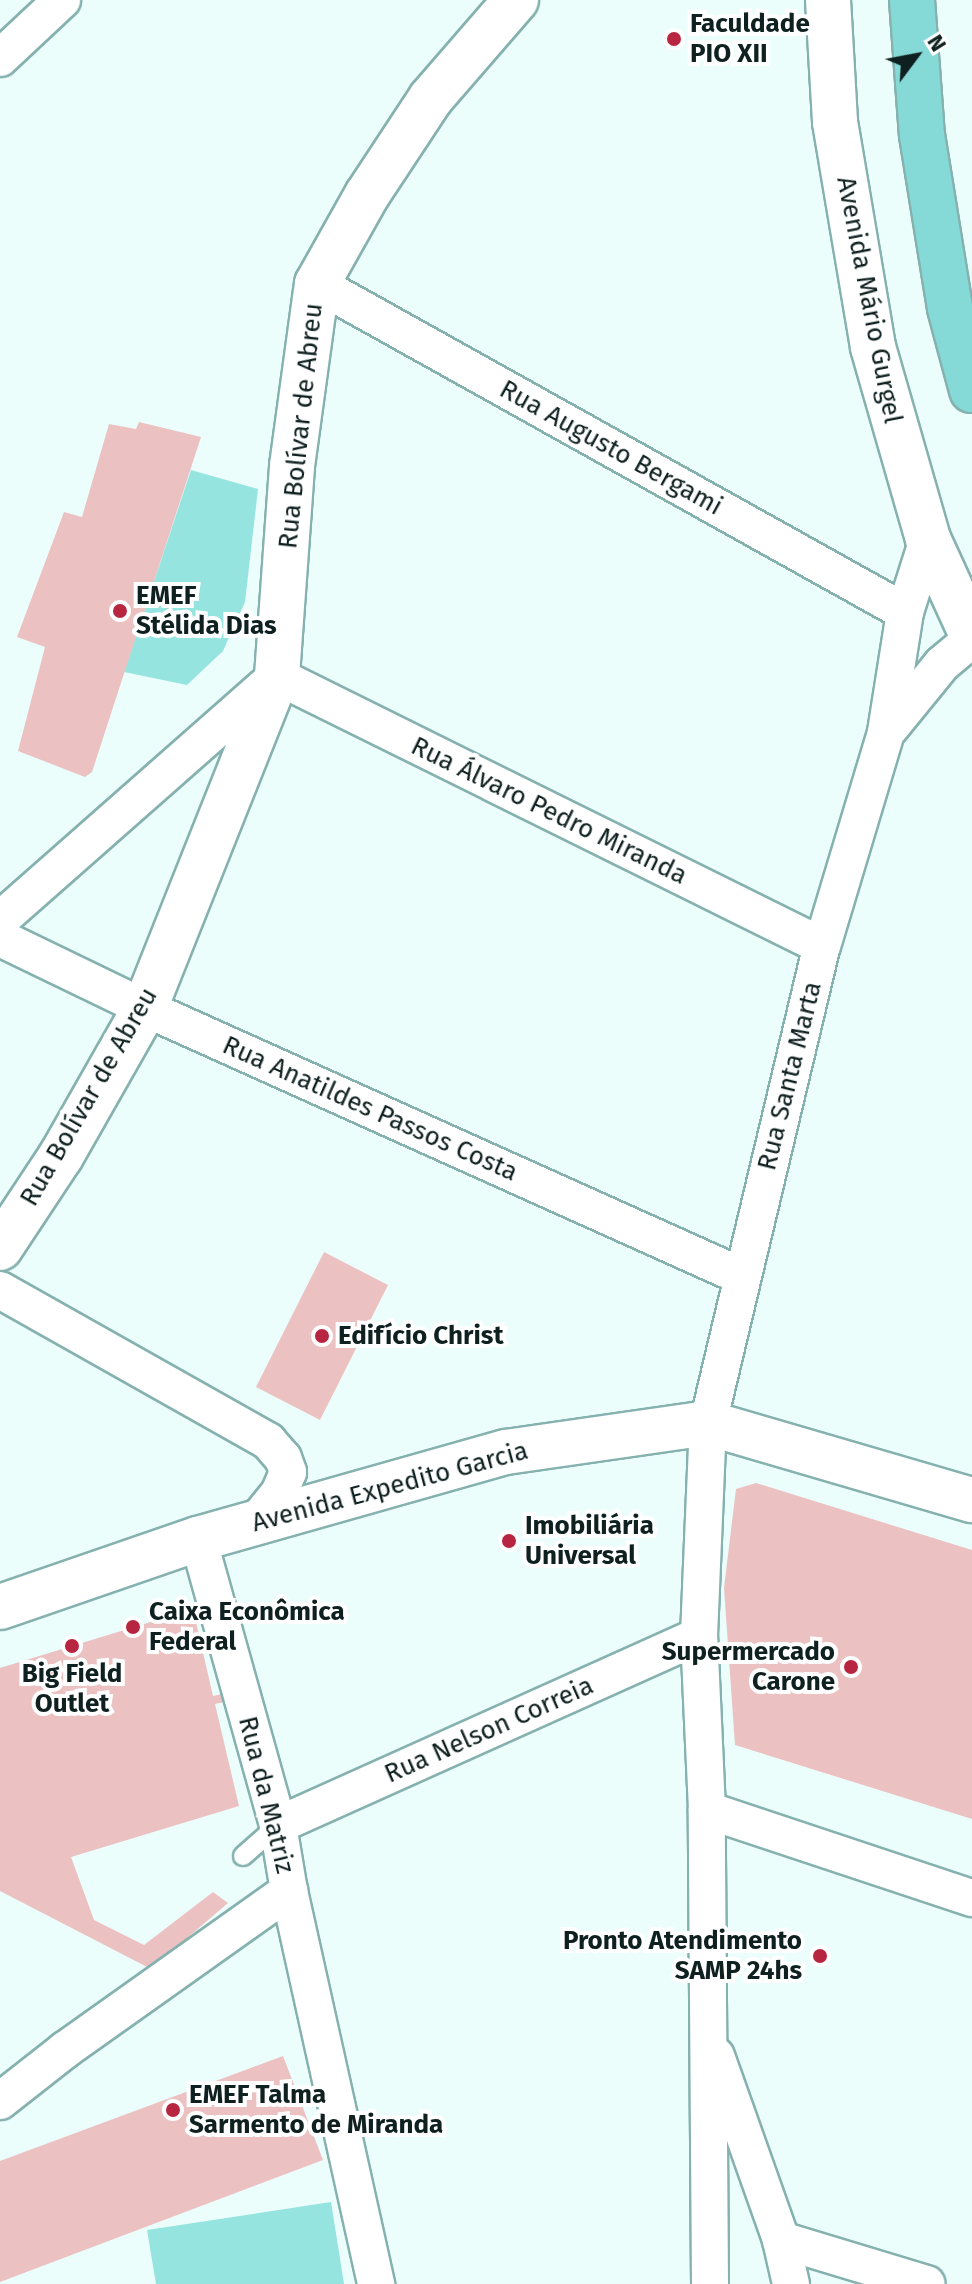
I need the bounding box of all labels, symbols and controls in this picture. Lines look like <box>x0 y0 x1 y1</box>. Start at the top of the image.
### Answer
place label: Faculdade PIO XII <box>690 8 810 70</box>
north arrow <box>876 16 956 96</box>
marker: Faculdade PIO XII <box>665 30 683 48</box>
text: N <box>921 30 952 56</box>
street label: Avenida Mário Gurgel <box>830 174 908 426</box>
street label: Rua Bolívar de Abreu <box>273 302 329 550</box>
street label: Rua Augusto Bergami <box>494 374 728 522</box>
place label: EMEF Stélida Dias <box>136 580 277 642</box>
marker: EMEF Stélida Dias <box>111 602 129 620</box>
street label: Rua Álvaro Pedro Miranda <box>406 731 692 891</box>
street label: Rua Santa Marta <box>751 978 829 1174</box>
street label: Rua Bolívar de Abreu <box>14 982 164 1212</box>
street label: Rua Anatildes Passos Costa <box>218 1030 522 1188</box>
place label: Edifício Christ <box>338 1320 503 1352</box>
marker: Edifício Christ <box>313 1327 331 1345</box>
street label: Avenida Expedito Garcia <box>248 1435 532 1539</box>
place label: Imobiliária Universal <box>525 1510 654 1572</box>
marker: Imobiliária Universal <box>500 1532 518 1550</box>
place label: Caixa Econômica Federal <box>149 1596 345 1658</box>
marker: Caixa Econômica Federal <box>124 1618 142 1636</box>
place label: Supermercado Carone <box>662 1636 835 1698</box>
marker: Big Field Outlet <box>63 1637 81 1655</box>
place label: Big Field Outlet <box>22 1658 122 1720</box>
marker: Supermercado Carone <box>842 1658 860 1676</box>
street label: Rua Nelson Correia <box>380 1670 598 1790</box>
street label: Rua da Matriz <box>231 1713 301 1877</box>
place label: Pronto Atendimento SAMP 24hs <box>563 1925 802 1986</box>
marker: Pronto Atendimento SAMP 24hs <box>809 1945 831 1967</box>
place label: EMEF Talma Sarmento de Miranda <box>189 2079 443 2140</box>
marker: EMEF Talma Sarmento de Miranda <box>164 2101 182 2119</box>

